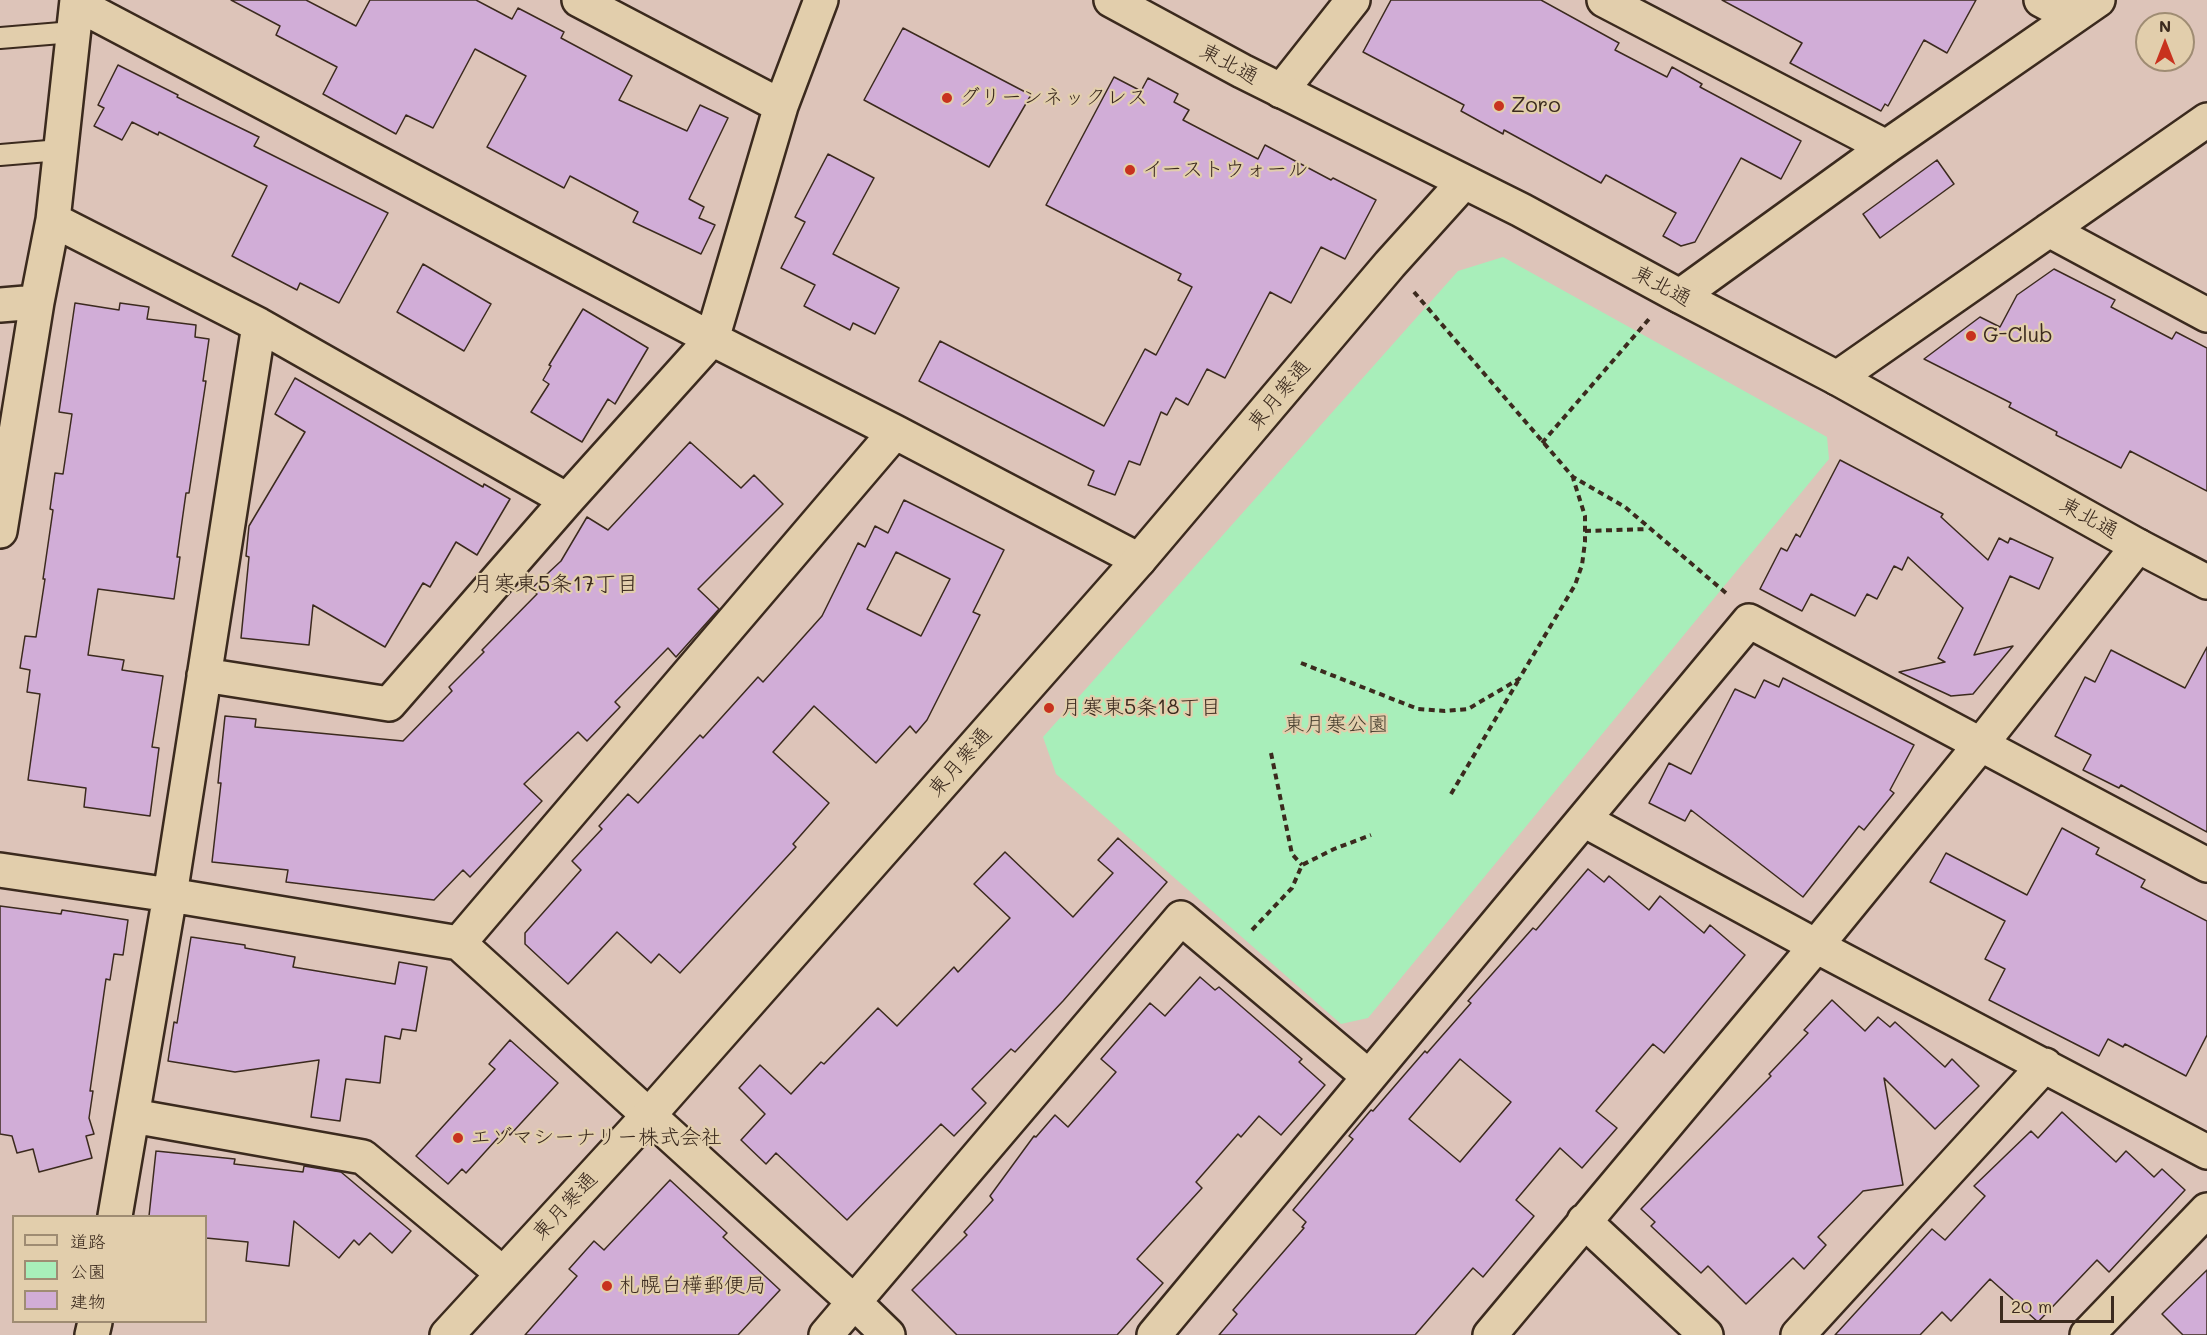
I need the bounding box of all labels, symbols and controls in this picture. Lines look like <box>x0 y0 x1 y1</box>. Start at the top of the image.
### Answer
north arrow <box>2135 12 2195 72</box>
text: N <box>2159 15 2171 36</box>
street label: 東北通 <box>1195 38 1263 90</box>
place label: グリーンネックレス <box>959 85 1148 111</box>
marker: グリーンネックレス <box>940 91 954 105</box>
place label: Zoro <box>1511 93 1561 119</box>
marker: Zoro <box>1492 99 1506 113</box>
place label: イーストウォール <box>1142 157 1308 183</box>
marker: イーストウォール <box>1123 163 1137 177</box>
street label: 東北通 <box>1628 260 1696 312</box>
place label: G-Club <box>1983 323 2053 349</box>
marker: G-Club <box>1964 329 1978 343</box>
street label: 東月寒通 <box>1242 355 1316 435</box>
street label: 東北通 <box>2055 492 2123 544</box>
district label: 月寒東5条17丁目 <box>472 571 638 597</box>
place label: 月寒東5条18丁目 <box>1061 695 1221 721</box>
marker: 月寒東5条18丁目 <box>1042 701 1056 715</box>
park label: 東月寒公園 <box>1284 712 1388 738</box>
street label: 東月寒通 <box>923 722 997 802</box>
place label: エゾマシーナリー株式会社 <box>470 1125 722 1151</box>
marker: エゾマシーナリー株式会社 <box>451 1131 465 1145</box>
street label: 東月寒通 <box>527 1167 603 1245</box>
legend <box>12 1215 207 1323</box>
text: 道路 <box>70 1229 106 1253</box>
text: 公園 <box>70 1259 106 1283</box>
place label: 札幌白樺郵便局 <box>619 1273 766 1299</box>
marker: 札幌白樺郵便局 <box>600 1279 614 1293</box>
scale bar <box>2003 1284 2117 1322</box>
text: 建物 <box>70 1289 106 1313</box>
text: 20 m <box>2011 1294 2052 1318</box>

